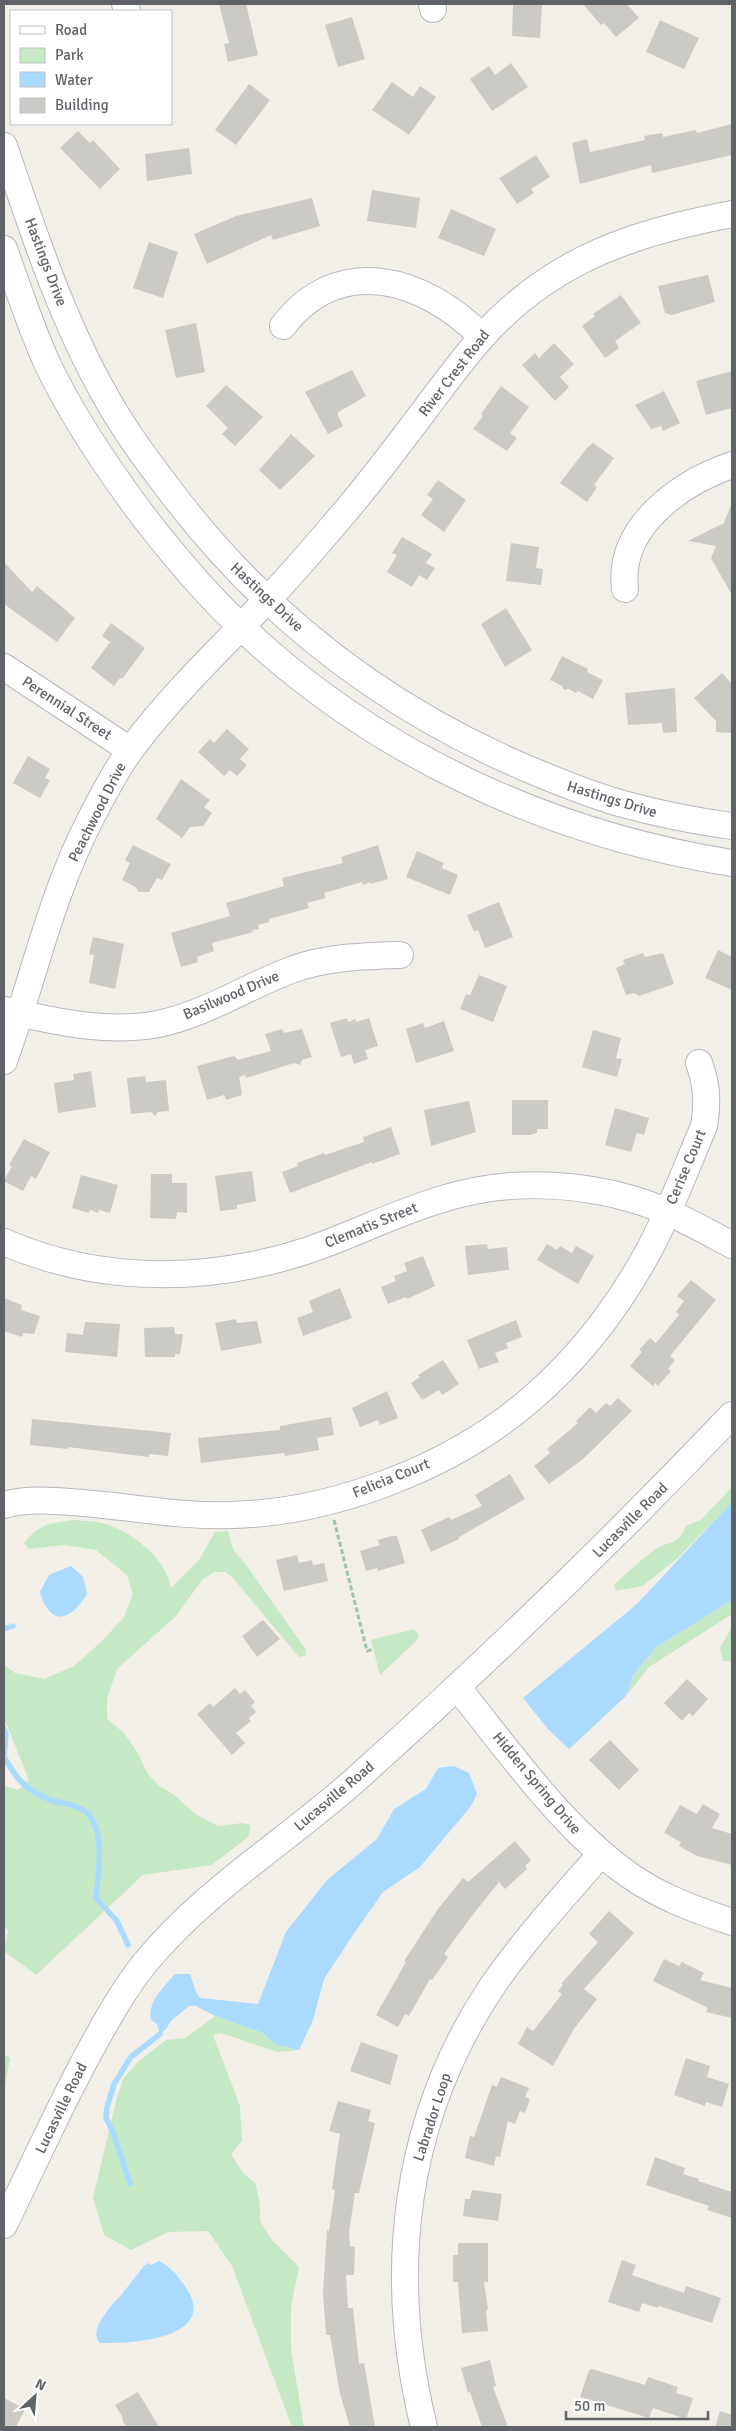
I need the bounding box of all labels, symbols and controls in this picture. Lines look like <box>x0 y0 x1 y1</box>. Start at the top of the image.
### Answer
legend <box>10 10 172 125</box>
text: Road <box>55 21 87 39</box>
text: Park <box>55 46 84 64</box>
text: Water <box>55 71 93 89</box>
text: Building <box>55 96 109 114</box>
street label: Hastings Drive <box>21 215 71 309</box>
street label: River Crest Road <box>415 326 493 420</box>
street label: Hastings Drive <box>227 559 307 635</box>
street label: Perennial Street <box>19 672 115 744</box>
street label: Peachwood Drive <box>64 759 130 865</box>
street label: Hastings Drive <box>565 777 659 821</box>
street label: Basilwood Drive <box>180 967 282 1023</box>
street label: Cerise Court <box>662 1127 710 1207</box>
street label: Clematis Street <box>322 1198 420 1252</box>
street label: Felicia Court <box>350 1454 432 1502</box>
street label: Lucasville Road <box>589 1479 671 1561</box>
street label: Hidden Spring Drive <box>489 1728 585 1838</box>
street label: Lucasville Road <box>290 1757 378 1835</box>
street label: Lucasville Road <box>31 2060 91 2156</box>
street label: Labrador Loop <box>409 2071 455 2163</box>
north arrow <box>10 2371 60 2421</box>
text: N <box>32 2375 49 2395</box>
scale bar <box>566 2388 708 2420</box>
text: 50 m <box>574 2397 605 2415</box>

